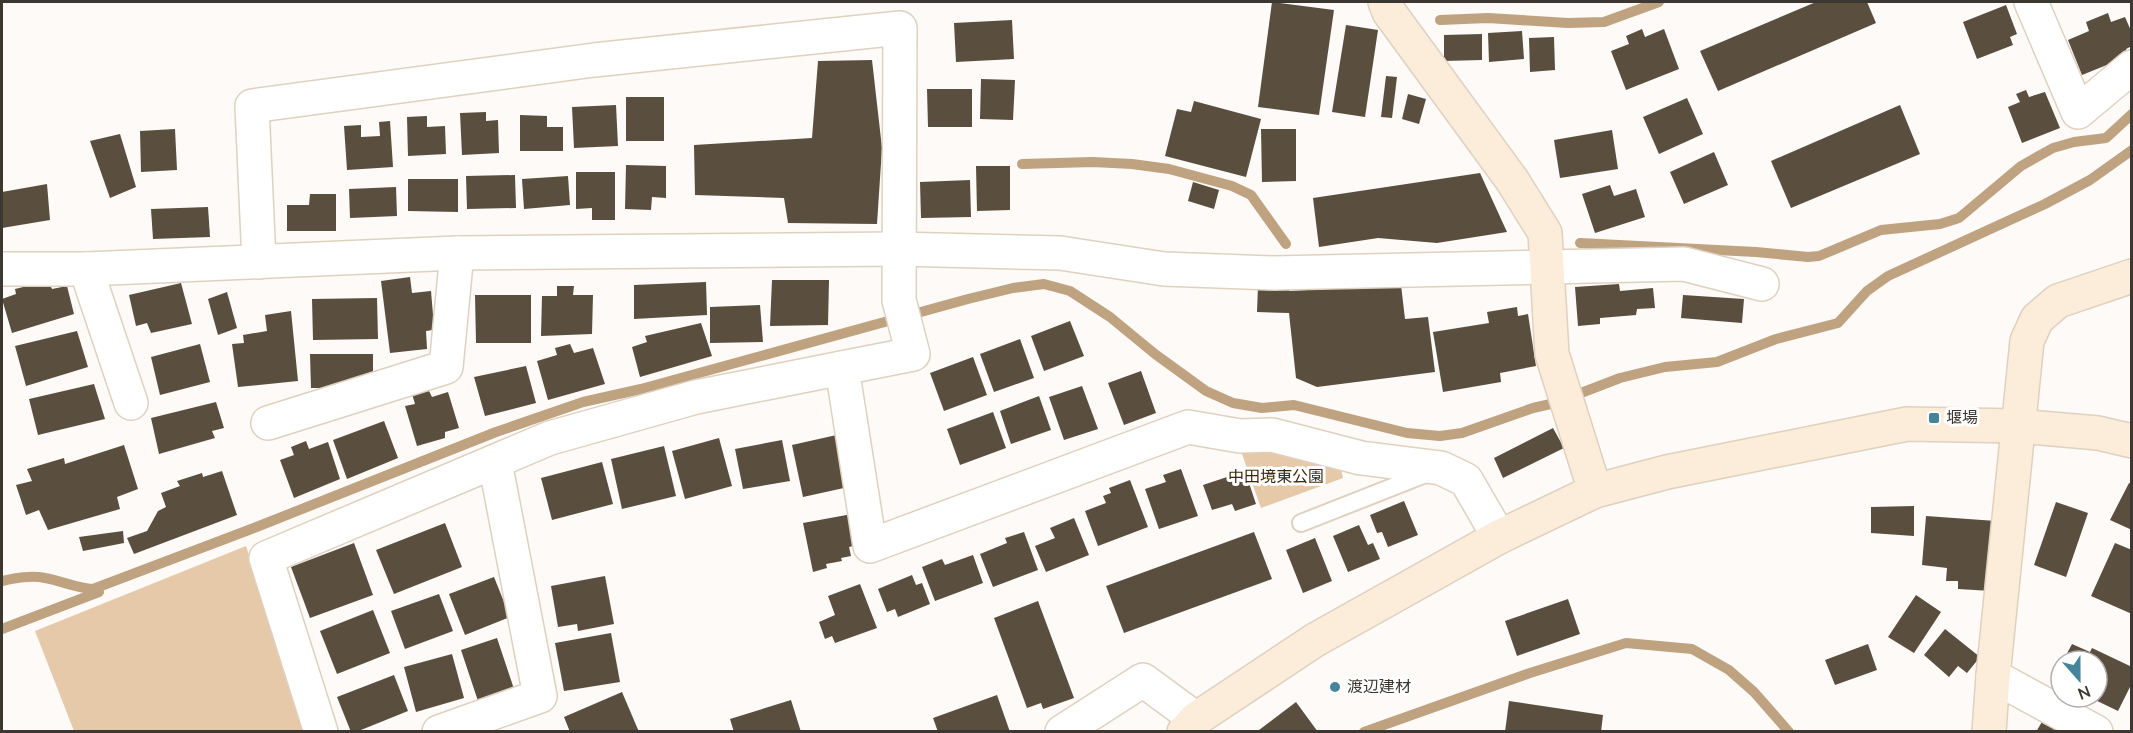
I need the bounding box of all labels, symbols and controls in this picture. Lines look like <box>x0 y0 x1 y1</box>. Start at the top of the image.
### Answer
place label: 堰場 <box>1946 407 1978 429</box>
marker: 堰場 <box>1927 411 1941 425</box>
park label: 中田境東公園 <box>1228 466 1324 488</box>
north arrow <box>2049 649 2109 709</box>
place label: 渡辺建材 <box>1347 676 1411 698</box>
marker: 渡辺建材 <box>1328 680 1342 694</box>
text: N <box>2074 680 2094 704</box>

